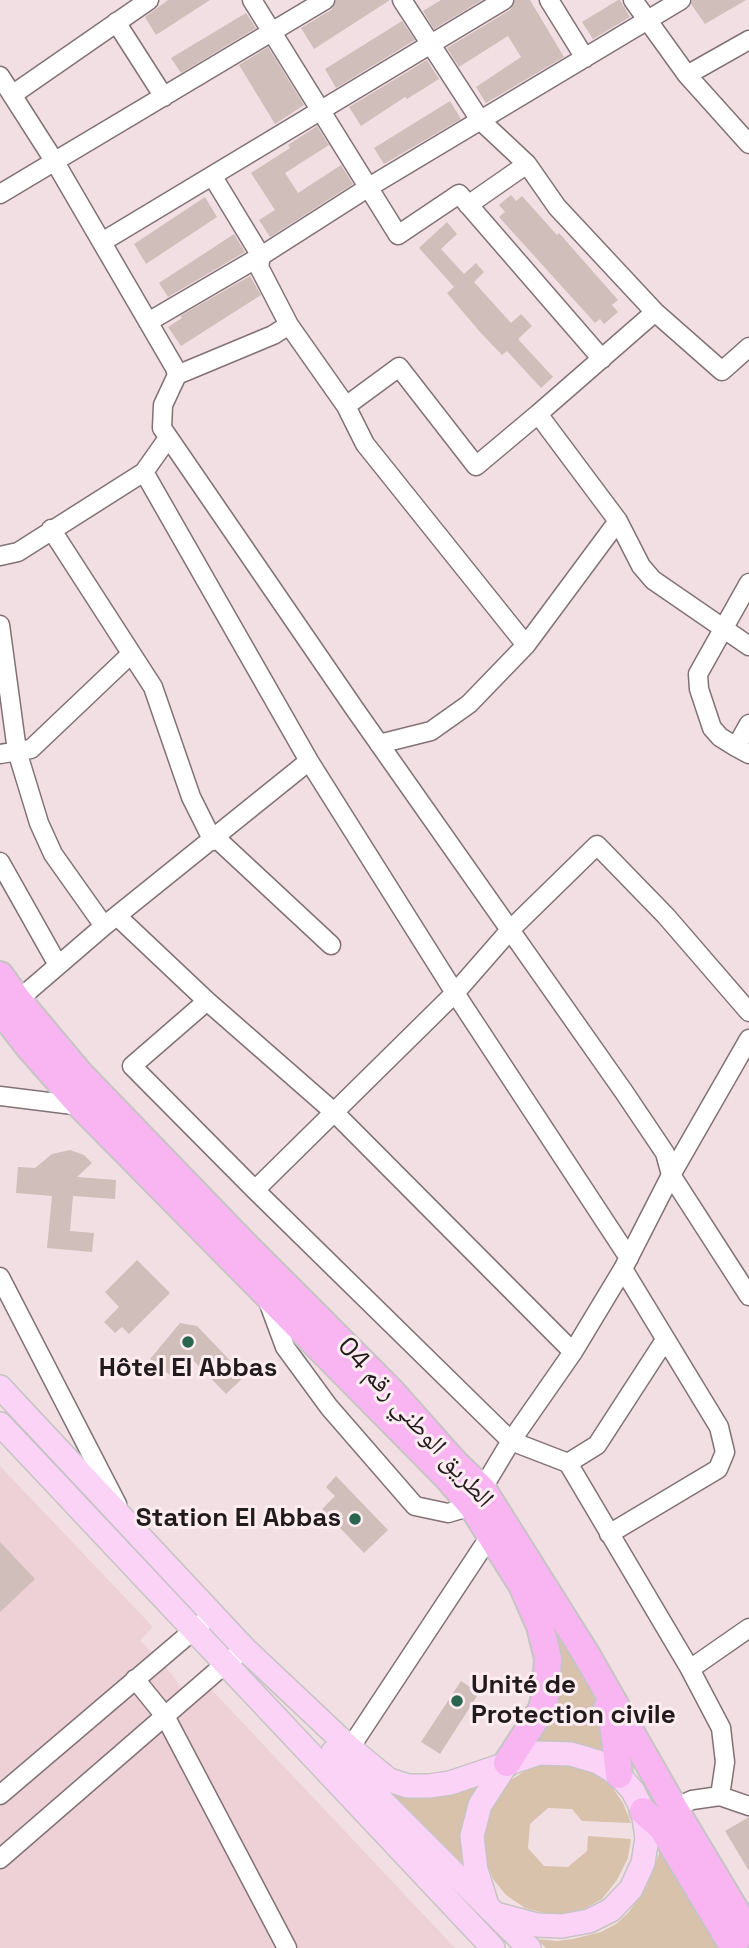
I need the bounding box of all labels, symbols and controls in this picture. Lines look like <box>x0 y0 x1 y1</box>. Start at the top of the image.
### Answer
street label: الطريق الوطني رقم 04 <box>330 1331 500 1515</box>
marker: Hôtel El Abbas <box>180 1334 196 1350</box>
place label: Hôtel El Abbas <box>99 1353 277 1385</box>
place label: Station El Abbas <box>136 1503 341 1535</box>
marker: Station El Abbas <box>347 1511 363 1527</box>
place label: Unité de Protection civile <box>471 1670 676 1732</box>
marker: Unité de Protection civile <box>449 1693 465 1709</box>

